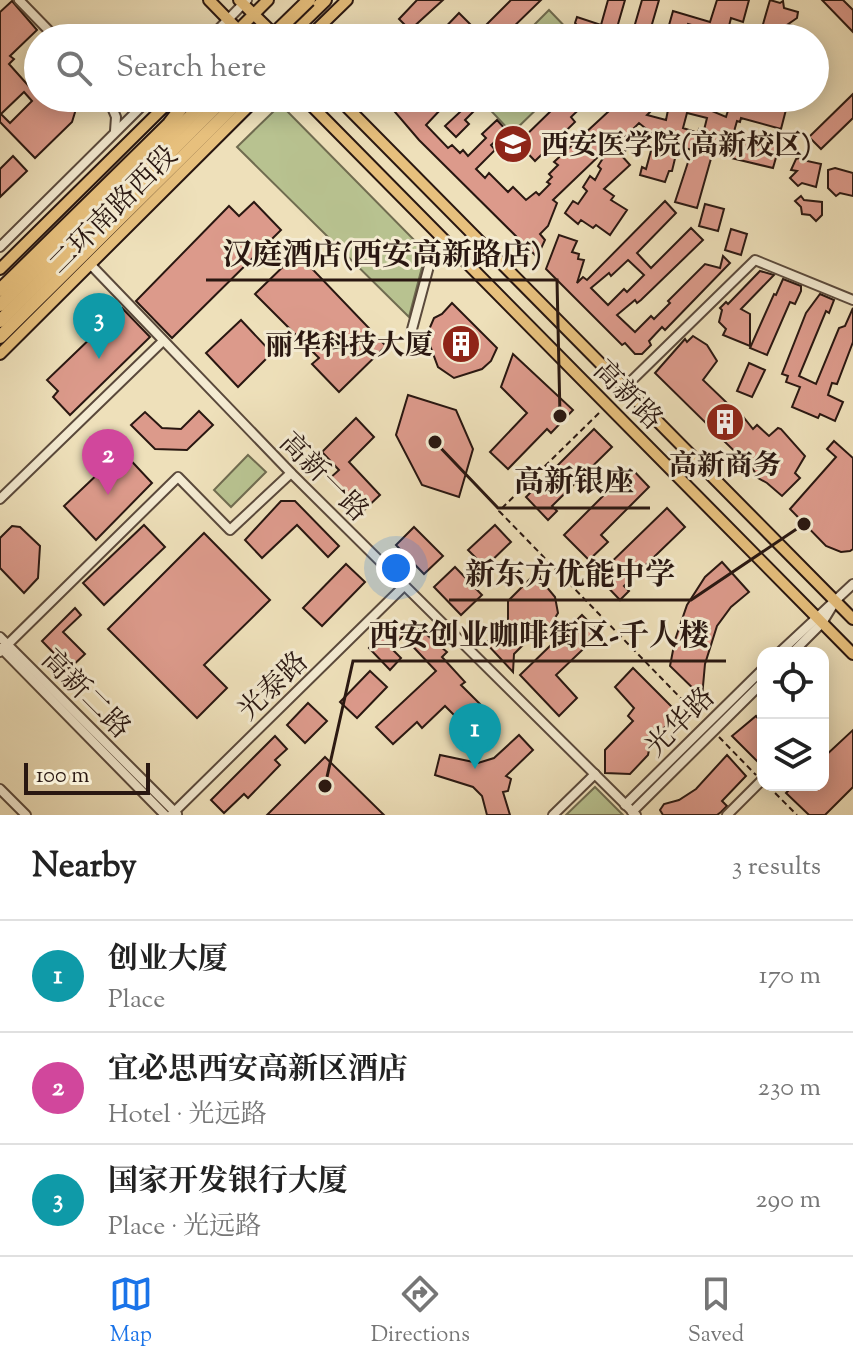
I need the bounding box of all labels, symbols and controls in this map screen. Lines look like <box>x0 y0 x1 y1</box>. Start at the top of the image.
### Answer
search box <box>24 24 829 112</box>
icon: search <box>52 46 96 90</box>
text: Search here <box>116 47 266 90</box>
school or university icon: 西安医学院(高新校区) <box>492 123 534 165</box>
place label: 西安医学院(高新校区) <box>541 127 811 167</box>
street label: 二环南路西段 <box>41 138 188 285</box>
callout: 汉庭酒店(西安高新路店) <box>206 226 557 280</box>
text: 汉庭酒店(西安高新路店) <box>222 235 542 278</box>
pin: 3 <box>73 293 125 359</box>
building icon: 丽华科技大厦 <box>440 323 482 365</box>
place label: 丽华科技大厦 <box>265 327 433 367</box>
street label: 高新路 <box>583 352 671 440</box>
building icon: 高新商务 <box>704 401 746 443</box>
street label: 高新一路 <box>269 424 377 532</box>
pin: 2 <box>82 429 134 495</box>
place label: 高新商务 <box>669 447 781 487</box>
callout: 高新银座 <box>498 454 650 508</box>
text: 高新银座 <box>514 462 634 505</box>
callout: 新东方优能中学 <box>449 546 691 600</box>
your location <box>376 548 416 588</box>
text: 新东方优能中学 <box>465 555 675 598</box>
callout: 西安创业咖啡街区-千人楼 <box>353 607 726 661</box>
text: 西安创业咖啡街区-千人楼 <box>369 616 709 659</box>
street label: 高新二路 <box>31 641 139 749</box>
street label: 光泰路 <box>230 644 318 731</box>
map controls <box>757 647 829 791</box>
button: locate <box>757 647 829 719</box>
street label: 光华路 <box>637 679 725 767</box>
pin: 1 <box>449 703 501 769</box>
button: layers <box>757 719 829 791</box>
scale bar <box>24 759 150 795</box>
text: 100 m <box>36 761 89 793</box>
text: Nearby <box>32 843 137 892</box>
text: 3 results <box>732 849 821 886</box>
text: 创业大厦 <box>108 939 228 982</box>
text: 1 <box>54 958 62 995</box>
text: 170 m <box>759 958 821 995</box>
text: Place <box>108 982 165 1019</box>
text: 宜必思西安高新区酒店 <box>108 1049 408 1092</box>
text: 2 <box>52 1070 64 1107</box>
text: 230 m <box>758 1070 821 1107</box>
text: Hotel · 光远路 <box>108 1097 266 1134</box>
text: 国家开发银行大厦 <box>108 1161 348 1204</box>
text: 3 <box>53 1182 63 1219</box>
text: 290 m <box>755 1182 821 1219</box>
text: Place · 光远路 <box>108 1209 261 1246</box>
tab: Map <box>109 1272 153 1352</box>
tab: Directions <box>371 1272 470 1352</box>
tab: Saved <box>688 1272 744 1352</box>

